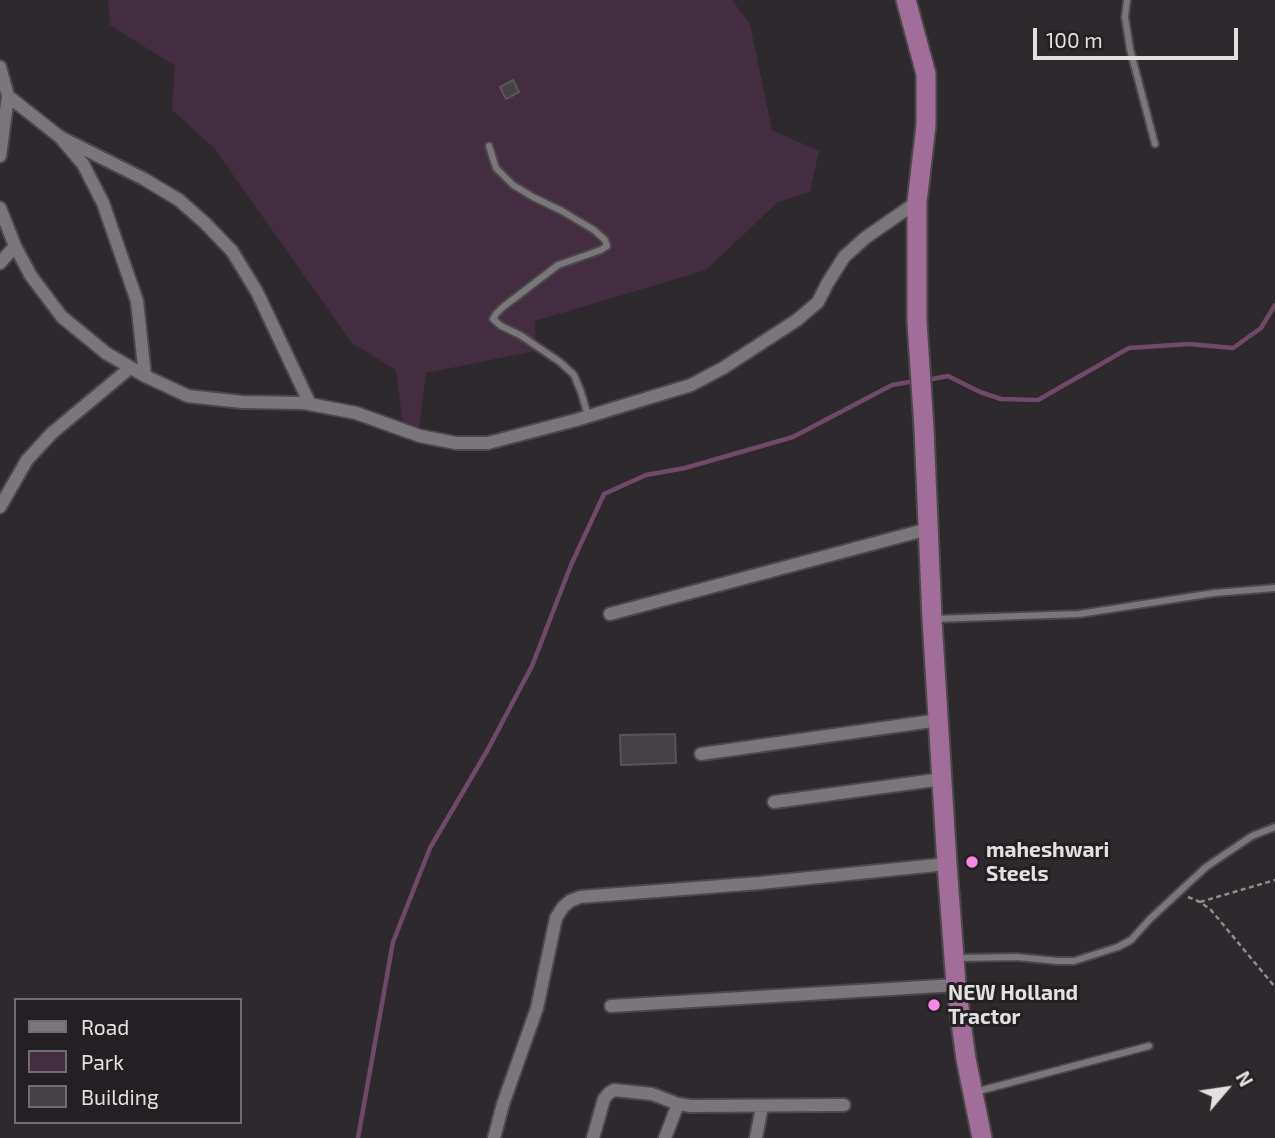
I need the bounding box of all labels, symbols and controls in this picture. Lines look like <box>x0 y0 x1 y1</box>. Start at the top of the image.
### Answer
scale bar <box>1037 14 1242 58</box>
text: 100 m <box>1046 27 1103 52</box>
place label: maheshwari Steels <box>986 837 1109 887</box>
marker: maheshwari Steels <box>964 854 980 870</box>
place label: NEW Holland Tractor <box>948 980 1078 1030</box>
marker: NEW Holland Tractor <box>926 997 942 1013</box>
legend <box>14 998 242 1124</box>
text: Road <box>81 1014 129 1039</box>
text: Park <box>81 1049 124 1074</box>
north arrow <box>1191 1054 1261 1124</box>
text: N <box>1231 1067 1258 1090</box>
text: Building <box>81 1084 159 1109</box>

